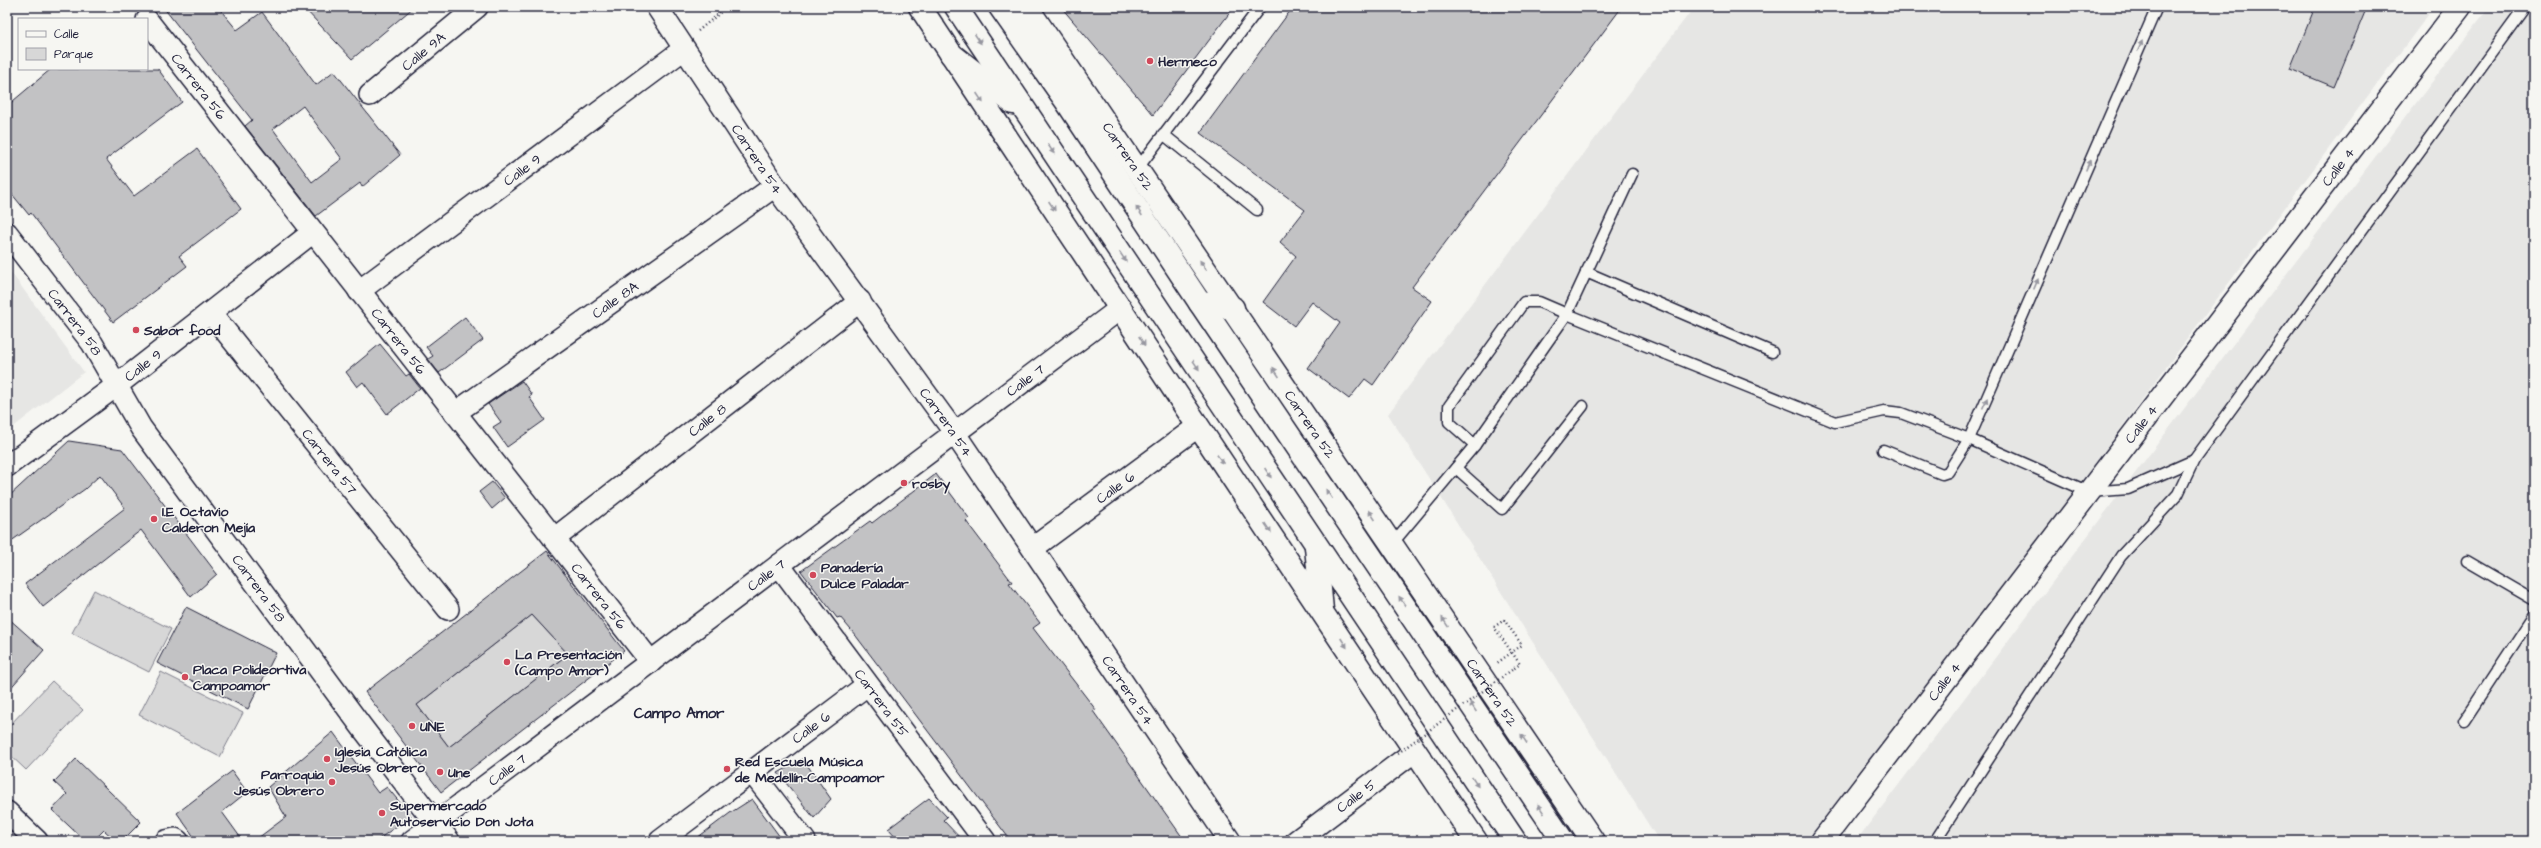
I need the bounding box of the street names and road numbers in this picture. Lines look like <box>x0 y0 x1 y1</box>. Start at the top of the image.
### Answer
street label: Calle 9A <box>398 28 450 76</box>
street label: Carrera 56 <box>166 49 231 124</box>
street label: Carrera 52 <box>1097 119 1158 195</box>
street label: Carrera 54 <box>726 121 787 199</box>
street label: Calle 4 <box>2317 143 2360 191</box>
street label: Calle 9 <box>499 150 545 191</box>
street label: Calle 8A <box>588 277 643 324</box>
street label: Carrera 58 <box>42 285 106 360</box>
street label: Carrera 56 <box>366 304 431 379</box>
street label: Calle 9 <box>120 345 166 387</box>
street label: Calle 7 <box>1002 360 1049 402</box>
street label: Carrera 54 <box>914 384 977 461</box>
street label: Carrera 52 <box>1279 387 1340 463</box>
street label: Calle 8 <box>684 399 731 442</box>
street label: Calle 4 <box>2120 401 2163 448</box>
street label: Carrera 57 <box>296 425 362 499</box>
street label: Calle 6 <box>1092 467 1139 509</box>
street label: Carrera 58 <box>227 551 290 627</box>
street label: Calle 7 <box>743 554 790 597</box>
street label: Carrera 56 <box>566 559 631 634</box>
street label: Carrera 54 <box>1097 652 1158 730</box>
street label: Carrera 52 <box>1461 655 1522 731</box>
street label: Calle 4 <box>1924 658 1967 706</box>
street label: Carrera 55 <box>849 665 913 742</box>
street label: Calle 6 <box>788 707 835 749</box>
street label: Calle 7 <box>484 749 531 791</box>
street label: Calle 5 <box>1333 775 1380 818</box>

